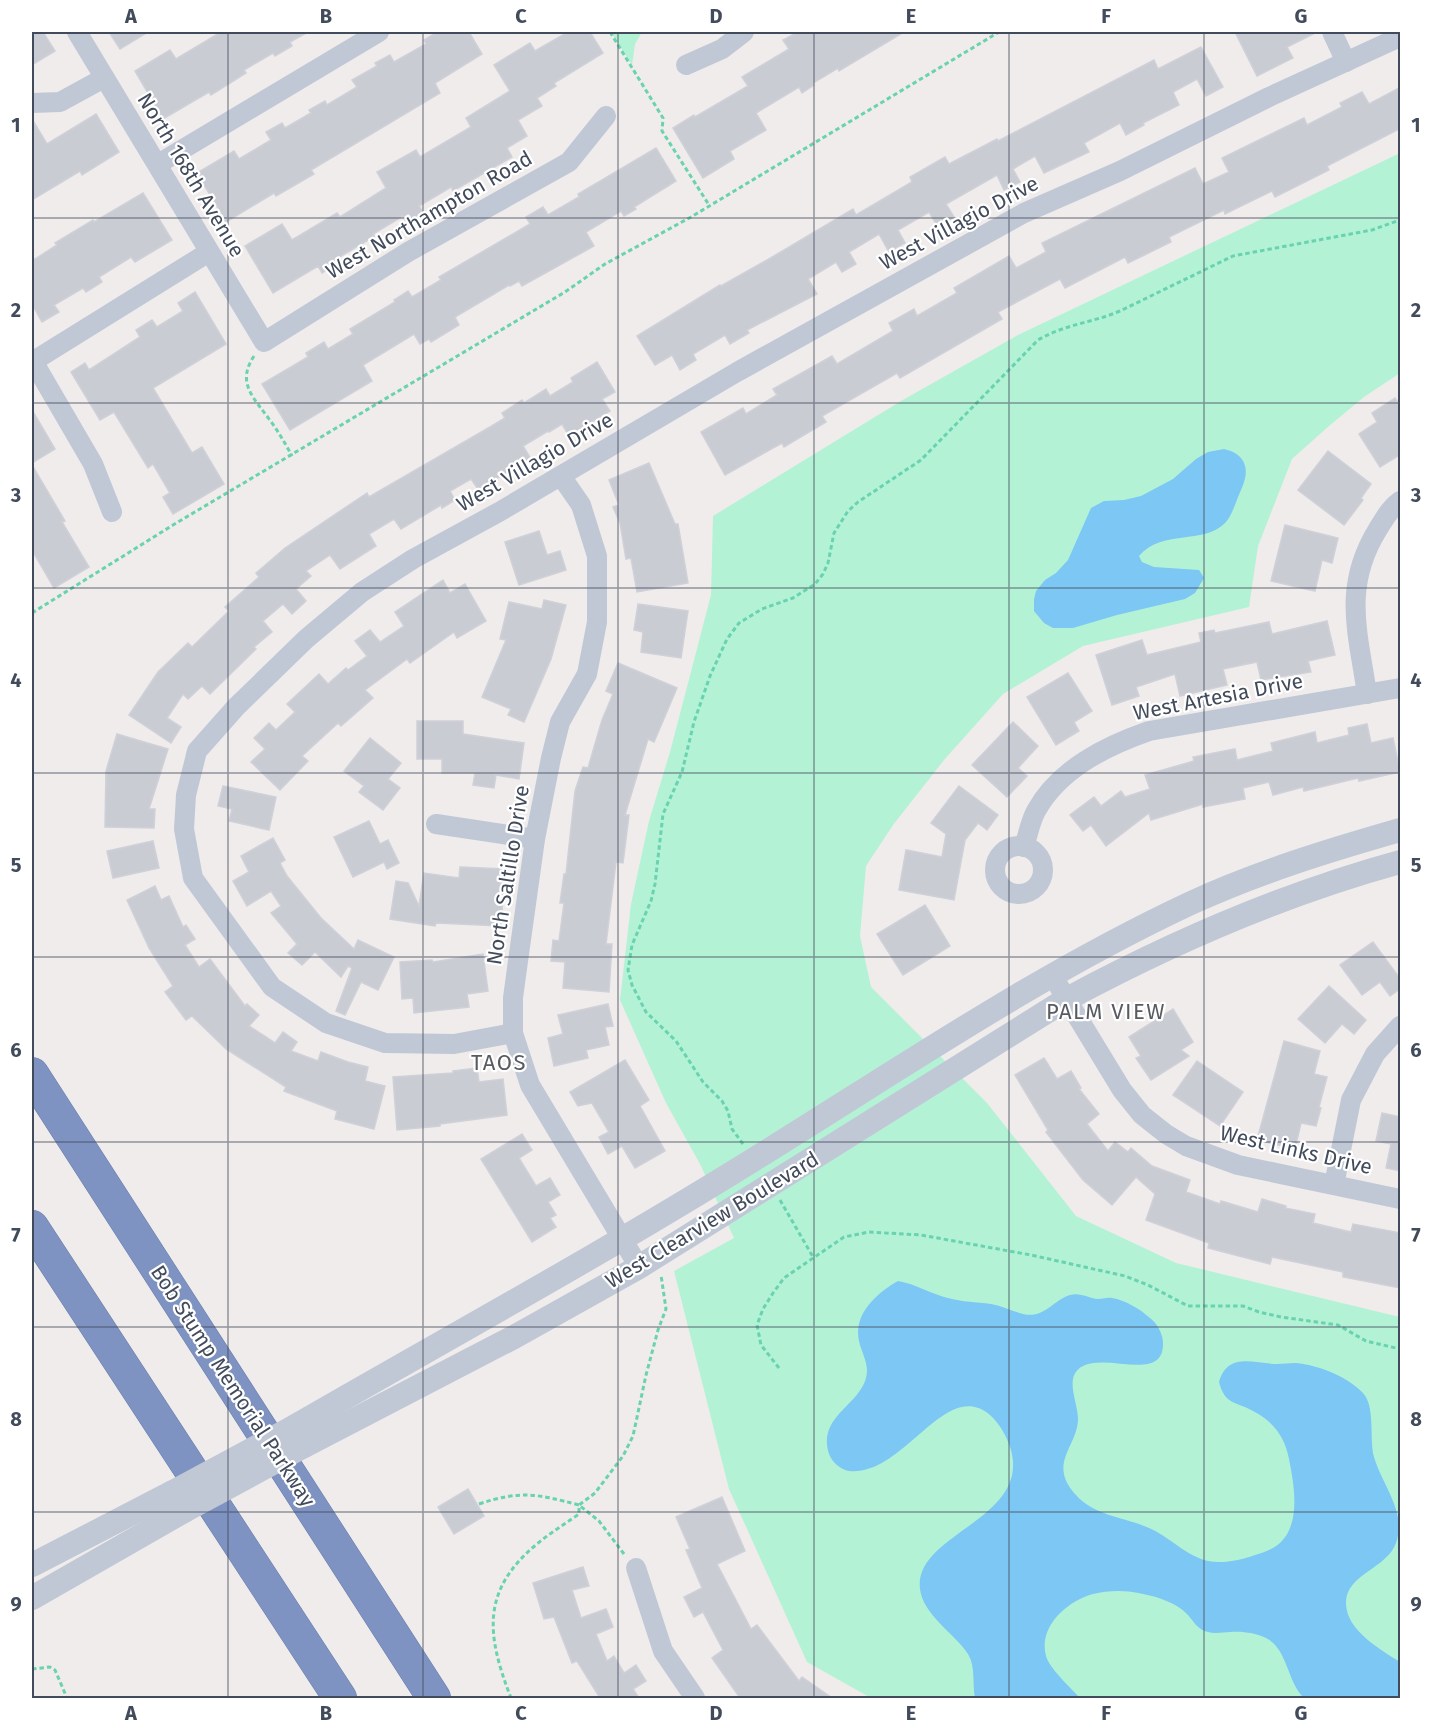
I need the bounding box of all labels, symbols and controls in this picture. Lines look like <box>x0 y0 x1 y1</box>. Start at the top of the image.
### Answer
text: A <box>124 4 138 28</box>
text: B <box>320 4 332 28</box>
text: C <box>515 4 527 28</box>
text: D <box>709 4 723 28</box>
text: E <box>906 4 916 28</box>
text: F <box>1101 4 1111 28</box>
text: G <box>1295 4 1307 28</box>
street label: North 168th Avenue <box>132 88 250 262</box>
text: 1 <box>11 113 21 137</box>
text: 1 <box>1411 113 1421 137</box>
street label: West Northampton Road <box>321 145 537 285</box>
street label: West Villagio Drive <box>875 170 1043 276</box>
text: 2 <box>11 298 21 322</box>
text: 2 <box>1411 298 1421 322</box>
street label: West Villagio Drive <box>452 407 618 517</box>
text: 3 <box>10 483 21 507</box>
text: 3 <box>1410 483 1421 507</box>
text: 4 <box>10 668 22 692</box>
street label: West Artesia Drive <box>1131 668 1305 726</box>
text: 4 <box>1410 668 1422 692</box>
street label: North Saltillo Drive <box>481 783 535 967</box>
text: 5 <box>11 853 22 877</box>
text: 5 <box>1411 853 1422 877</box>
district label: PALM VIEW <box>1046 998 1166 1025</box>
text: 6 <box>10 1038 22 1062</box>
text: 6 <box>1410 1038 1422 1062</box>
district label: TAOS <box>471 1049 527 1076</box>
street label: West Links Drive <box>1217 1120 1375 1180</box>
street label: West Clearview Boulevard <box>601 1146 823 1294</box>
text: 7 <box>11 1223 21 1247</box>
text: 7 <box>1411 1223 1421 1247</box>
street label: Bob Stump Memorial Parkway <box>145 1260 321 1512</box>
text: 8 <box>10 1407 22 1431</box>
text: 8 <box>1410 1407 1422 1431</box>
text: 9 <box>10 1592 22 1616</box>
text: 9 <box>1410 1592 1422 1616</box>
text: A <box>124 1701 138 1725</box>
text: B <box>320 1701 332 1725</box>
text: C <box>515 1701 527 1725</box>
text: D <box>709 1701 723 1725</box>
text: E <box>906 1701 916 1725</box>
text: F <box>1101 1701 1111 1725</box>
text: G <box>1295 1701 1307 1725</box>

